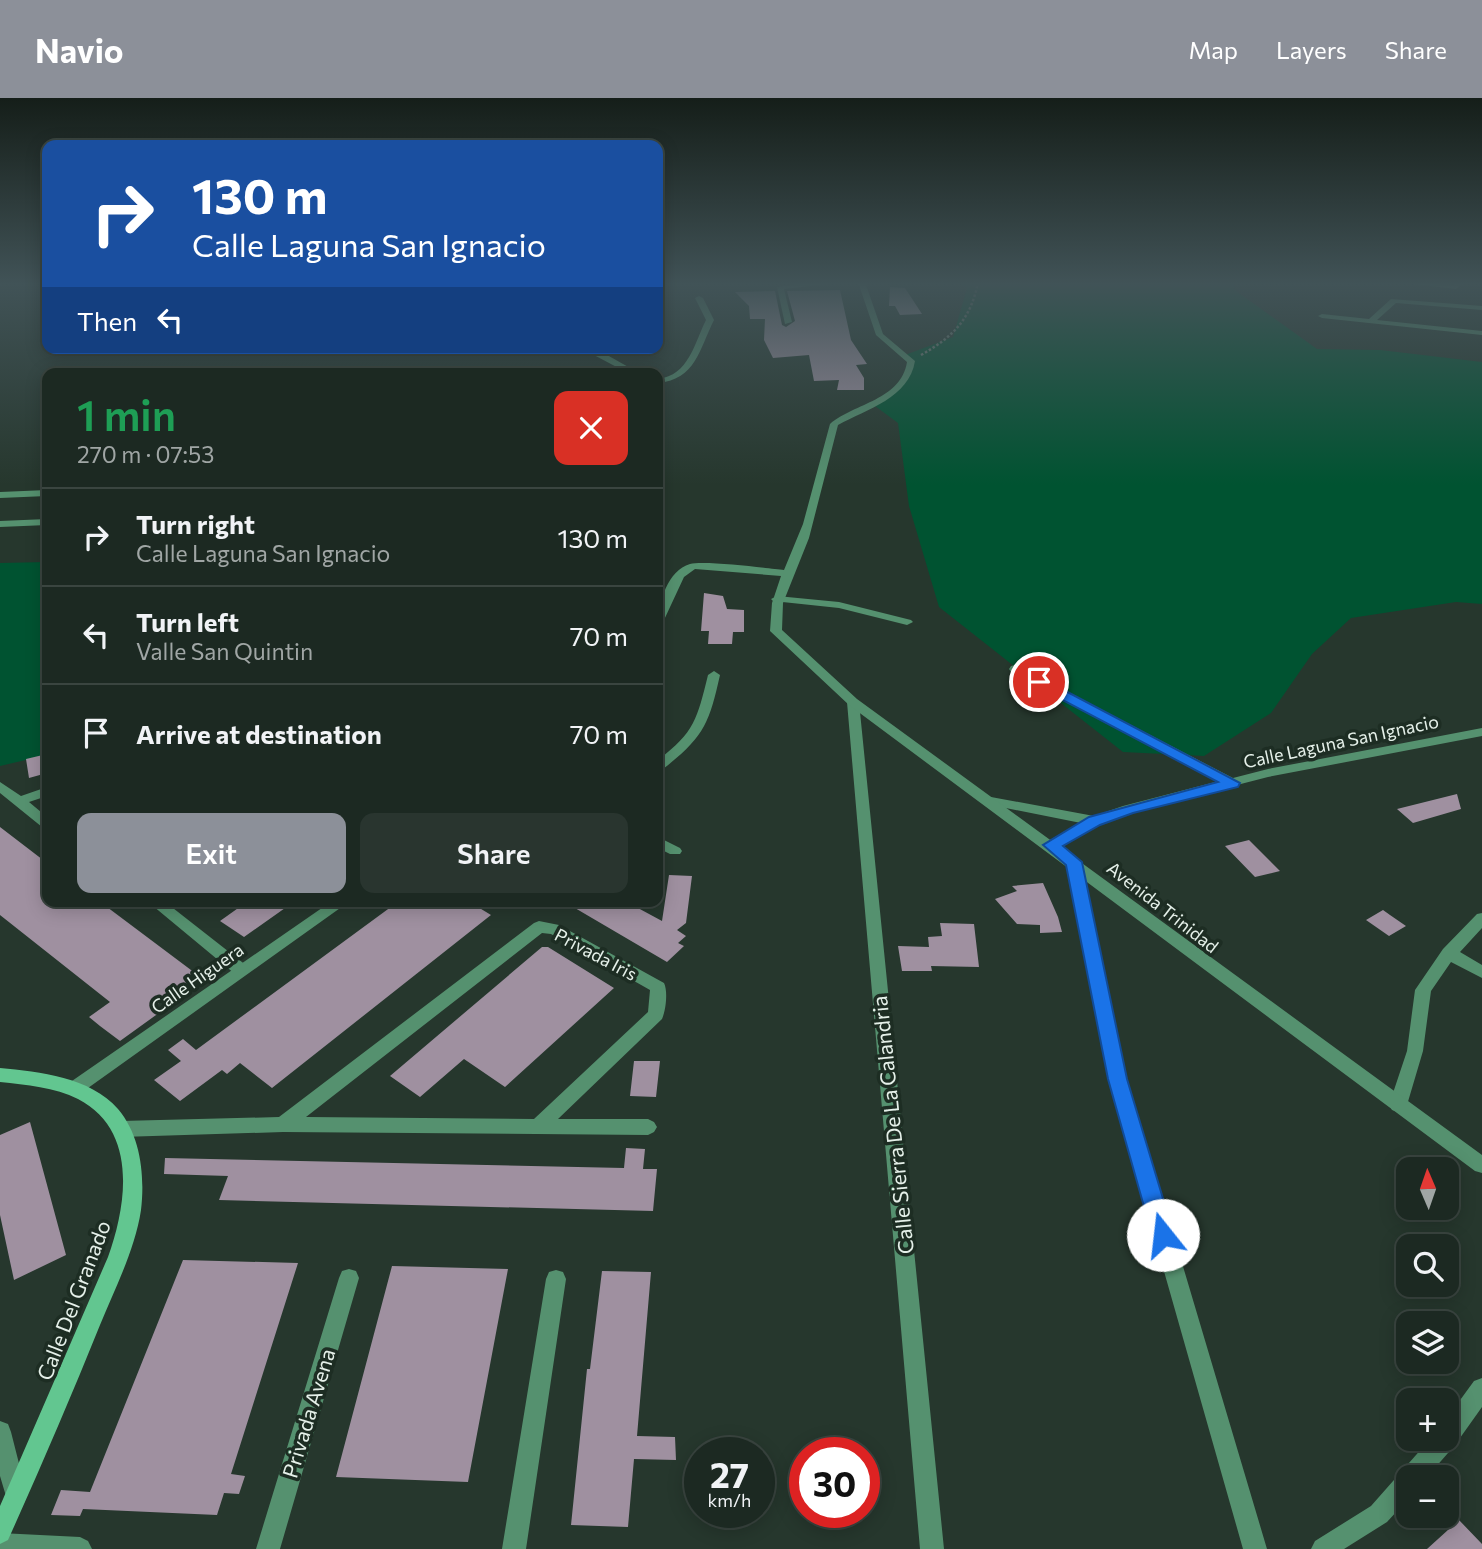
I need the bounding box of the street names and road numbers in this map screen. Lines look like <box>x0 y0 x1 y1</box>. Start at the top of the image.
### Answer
street label: Calle Laguna San Ignacio <box>1241 710 1441 772</box>
street label: Avenida Trinidad <box>1103 857 1223 957</box>
street label: Privada Iris <box>551 923 641 985</box>
street label: Calle Higuera <box>147 938 247 1018</box>
street label: Calle Sierra De La Calandria <box>866 995 918 1255</box>
street label: Calle Del Granado <box>31 1217 115 1383</box>
street label: Privada Avena <box>276 1345 340 1481</box>

